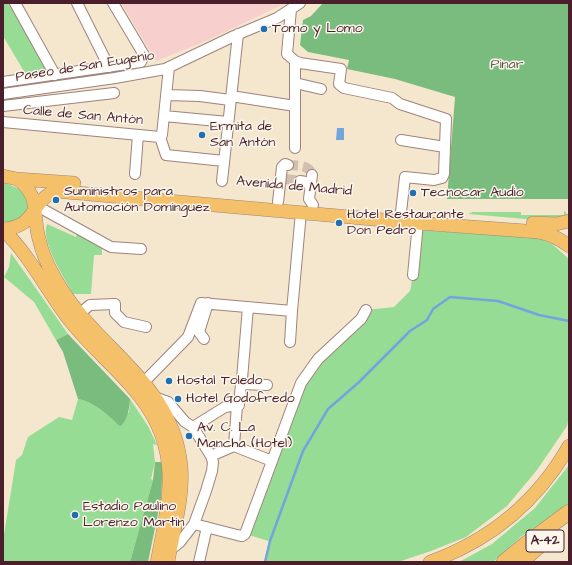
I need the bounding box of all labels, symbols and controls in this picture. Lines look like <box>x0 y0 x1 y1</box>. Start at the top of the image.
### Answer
place label: Tomo y Lomo <box>272 21 363 37</box>
marker: Tomo y Lomo <box>259 24 269 34</box>
street label: Paseo de San Eugenio <box>14 48 156 86</box>
park label: Pinar <box>491 57 523 73</box>
street label: Calle de San Antón <box>22 102 144 130</box>
place label: Ermita de San Antón <box>210 119 275 152</box>
marker: Ermita de San Antón <box>197 130 207 140</box>
street label: Avenida de Madrid <box>235 174 353 200</box>
place label: Suministros para Automoción Dominguez <box>64 184 210 216</box>
place label: Tecnocar Audio <box>421 185 524 201</box>
marker: Tecnocar Audio <box>408 188 418 198</box>
marker: Suministros para Automoción Dominguez <box>51 195 61 205</box>
place label: Hotel Restaurante Don Pedro <box>347 207 464 240</box>
marker: Hotel Restaurante Don Pedro <box>334 218 344 228</box>
place label: Hostal Toledo <box>177 373 262 389</box>
marker: Hostal Toledo <box>164 376 174 386</box>
place label: Hotel Godofredo <box>186 391 295 407</box>
marker: Hotel Godofredo <box>173 394 183 404</box>
place label: Av. C. La Mancha (Hotel) <box>197 420 292 452</box>
marker: Av. C. La Mancha (Hotel) <box>184 431 194 441</box>
place label: Estadio Paulino Lorenzo Martín <box>83 499 184 532</box>
marker: Estadio Paulino Lorenzo Martín <box>70 510 80 520</box>
road number: A-42 <box>526 530 564 552</box>

